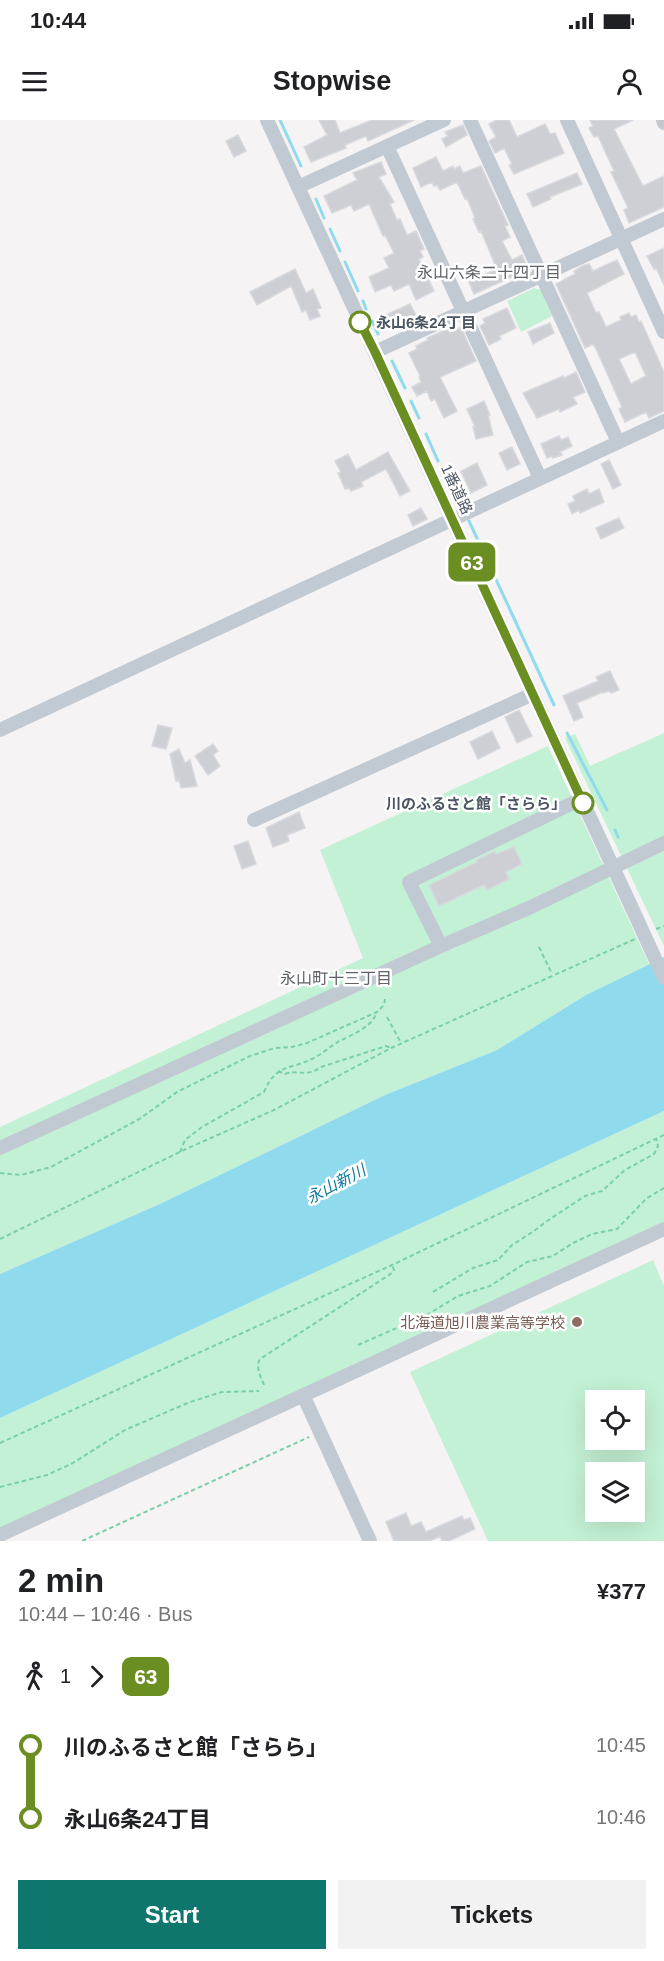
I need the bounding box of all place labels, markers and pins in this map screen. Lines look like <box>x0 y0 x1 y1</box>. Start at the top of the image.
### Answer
marker: 永山6条24丁目 <box>349 311 371 333</box>
place label: 永山6条24丁目 <box>376 314 476 331</box>
marker: 川のふるさと館「さらら」 <box>572 792 594 814</box>
place label: 川のふるさと館「さらら」 <box>386 795 566 812</box>
place label: 北海道旭川農業高等学校 <box>400 1314 565 1331</box>
marker: 北海道旭川農業高等学校 <box>570 1315 584 1329</box>

